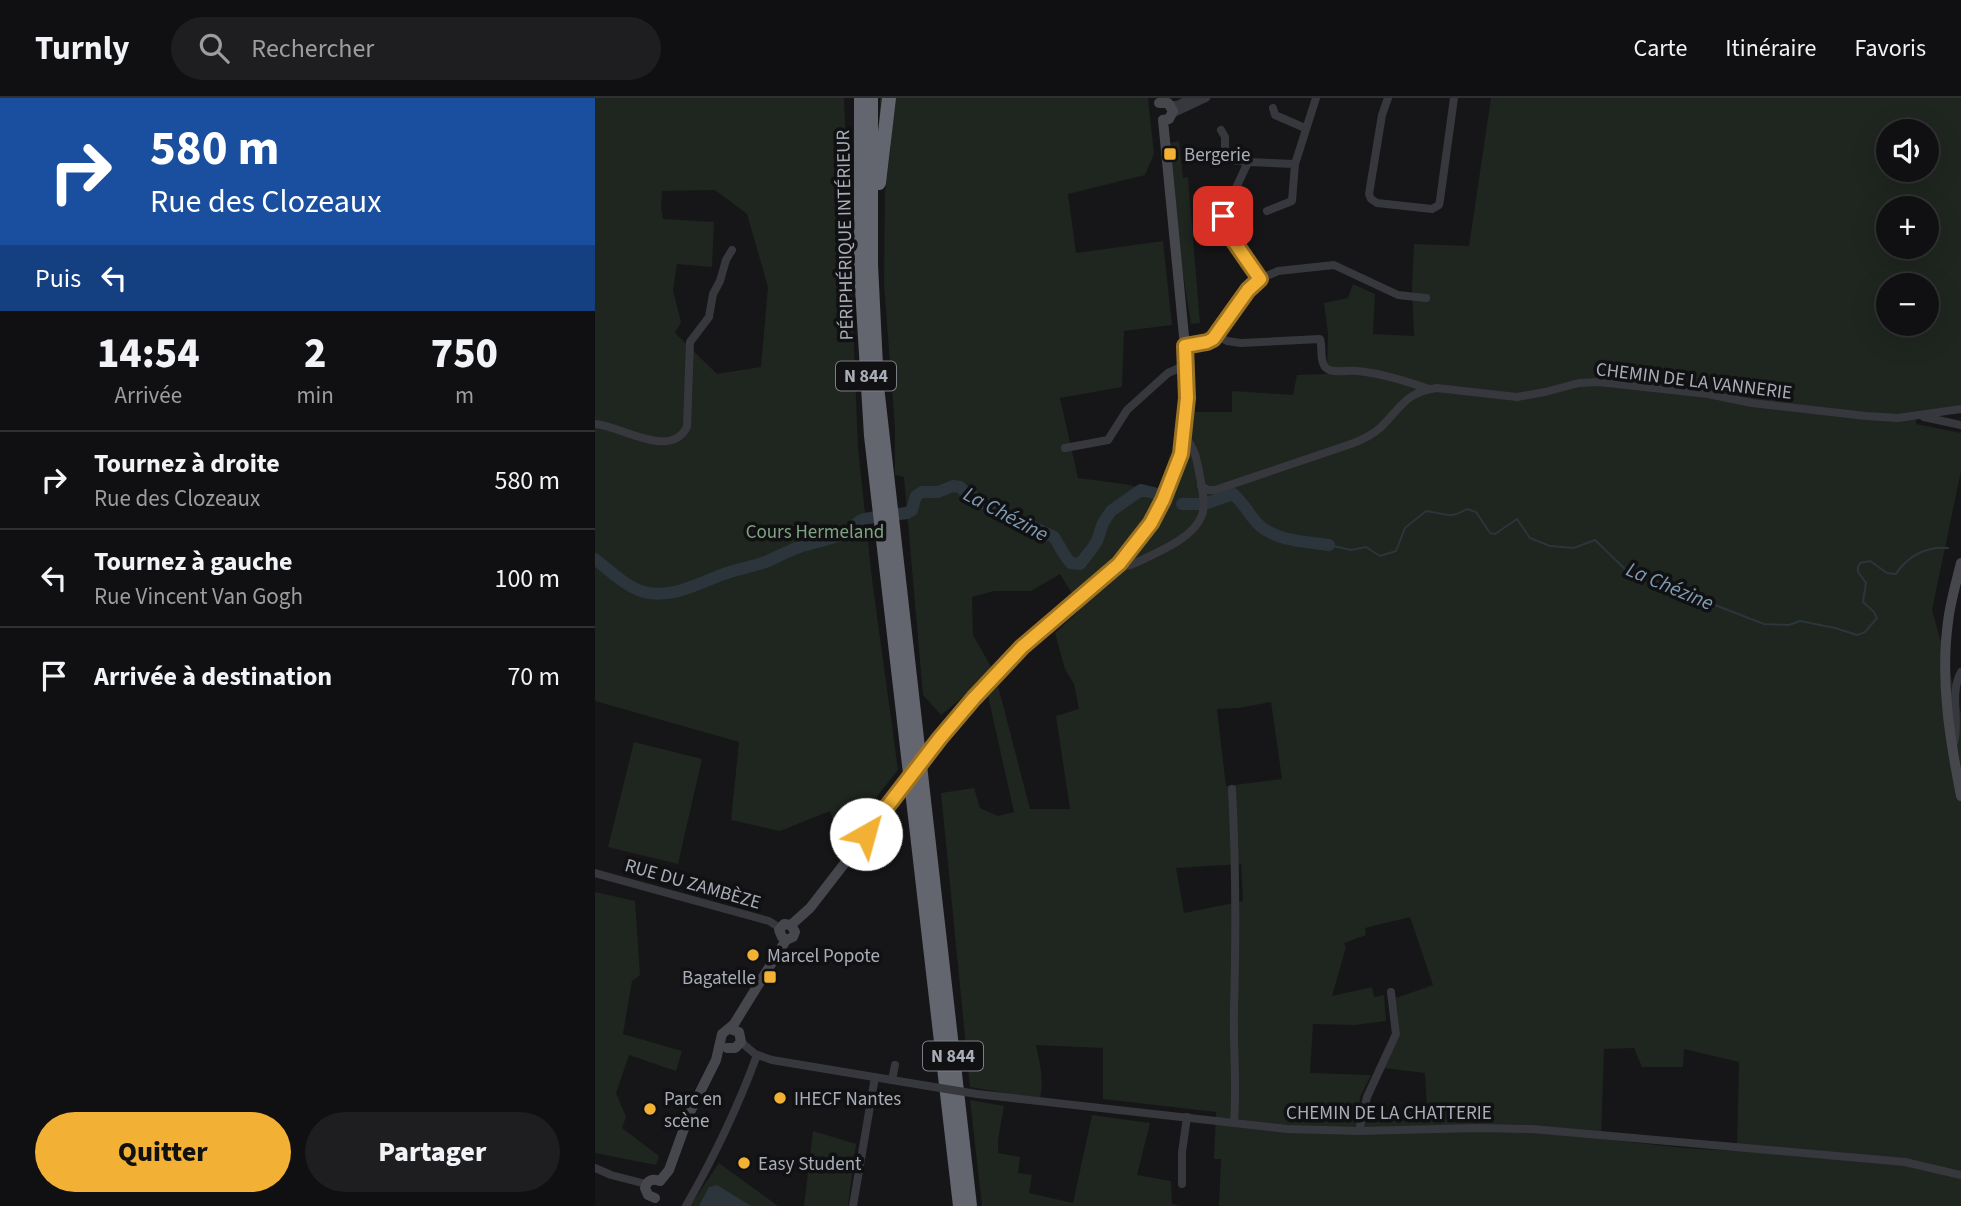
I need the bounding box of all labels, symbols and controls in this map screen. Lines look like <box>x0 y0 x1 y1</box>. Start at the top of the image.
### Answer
search box <box>171 17 661 80</box>
text: Turnly <box>35 25 129 72</box>
icon: search <box>195 29 233 67</box>
text: Rechercher <box>251 30 374 67</box>
text: Carte <box>1633 31 1687 66</box>
text: Itinéraire <box>1725 31 1816 66</box>
text: Favoris <box>1854 31 1926 66</box>
text: 580 m <box>150 114 279 184</box>
map controls <box>1876 119 1939 336</box>
button: sound <box>1876 119 1939 182</box>
icon: right <box>35 126 126 217</box>
street label: PÉRIPHÉRIQUE INTÉRIEUR <box>830 129 861 340</box>
place label: Bergerie <box>1184 142 1250 169</box>
marker: Bergerie <box>1162 146 1178 162</box>
text: Rue des Clozeaux <box>150 179 381 225</box>
pin <box>1193 186 1253 246</box>
button: + <box>1876 196 1939 259</box>
icon: arrive <box>1204 197 1242 235</box>
icon: left <box>95 259 133 297</box>
text: Puis <box>35 260 81 297</box>
button: − <box>1876 273 1939 336</box>
text: 14:54 <box>97 324 200 384</box>
text: 2 <box>304 324 326 384</box>
text: 750 <box>431 324 498 384</box>
street label: CHEMIN DE LA VANNERIE <box>1594 356 1793 407</box>
road number: N 844 <box>836 362 896 390</box>
text: Arrivée <box>114 379 182 412</box>
text: min <box>297 379 334 412</box>
text: m <box>455 379 474 412</box>
text: Tournez à droite <box>94 445 280 482</box>
icon: right <box>35 461 73 499</box>
text: 580 m <box>494 462 560 499</box>
water label: La Chézine <box>958 479 1054 549</box>
text: Rue des Clozeaux <box>94 482 260 515</box>
park label: Cours Hermeland <box>746 519 884 546</box>
text: Tournez à gauche <box>94 543 293 580</box>
water label: La Chézine <box>1622 554 1718 618</box>
icon: left <box>35 559 73 597</box>
text: 100 m <box>494 560 560 597</box>
text: Rue Vincent Van Gogh <box>94 580 303 613</box>
icon: arrive <box>35 657 73 695</box>
text: Arrivée à destination <box>94 658 332 695</box>
text: 70 m <box>507 658 560 695</box>
position arrow <box>829 797 903 871</box>
street label: RUE DU ZAMBÈZE <box>621 852 764 917</box>
place label: Marcel Popote <box>767 943 880 970</box>
marker: Marcel Popote <box>745 947 761 963</box>
place label: Bagatelle <box>682 965 756 992</box>
marker: Bagatelle <box>762 969 778 985</box>
road number: N 844 <box>923 1042 983 1071</box>
place label: Parc en scène <box>664 1086 722 1135</box>
place label: IHECF Nantes <box>794 1086 901 1113</box>
marker: IHECF Nantes <box>772 1090 788 1106</box>
street label: CHEMIN DE LA CHATTERIE <box>1286 1100 1492 1127</box>
marker: Parc en scène <box>642 1101 658 1117</box>
button: Quitter <box>35 1112 291 1192</box>
button: Partager <box>305 1112 560 1192</box>
place label: Easy Student <box>758 1151 862 1178</box>
marker: Easy Student <box>736 1155 752 1171</box>

